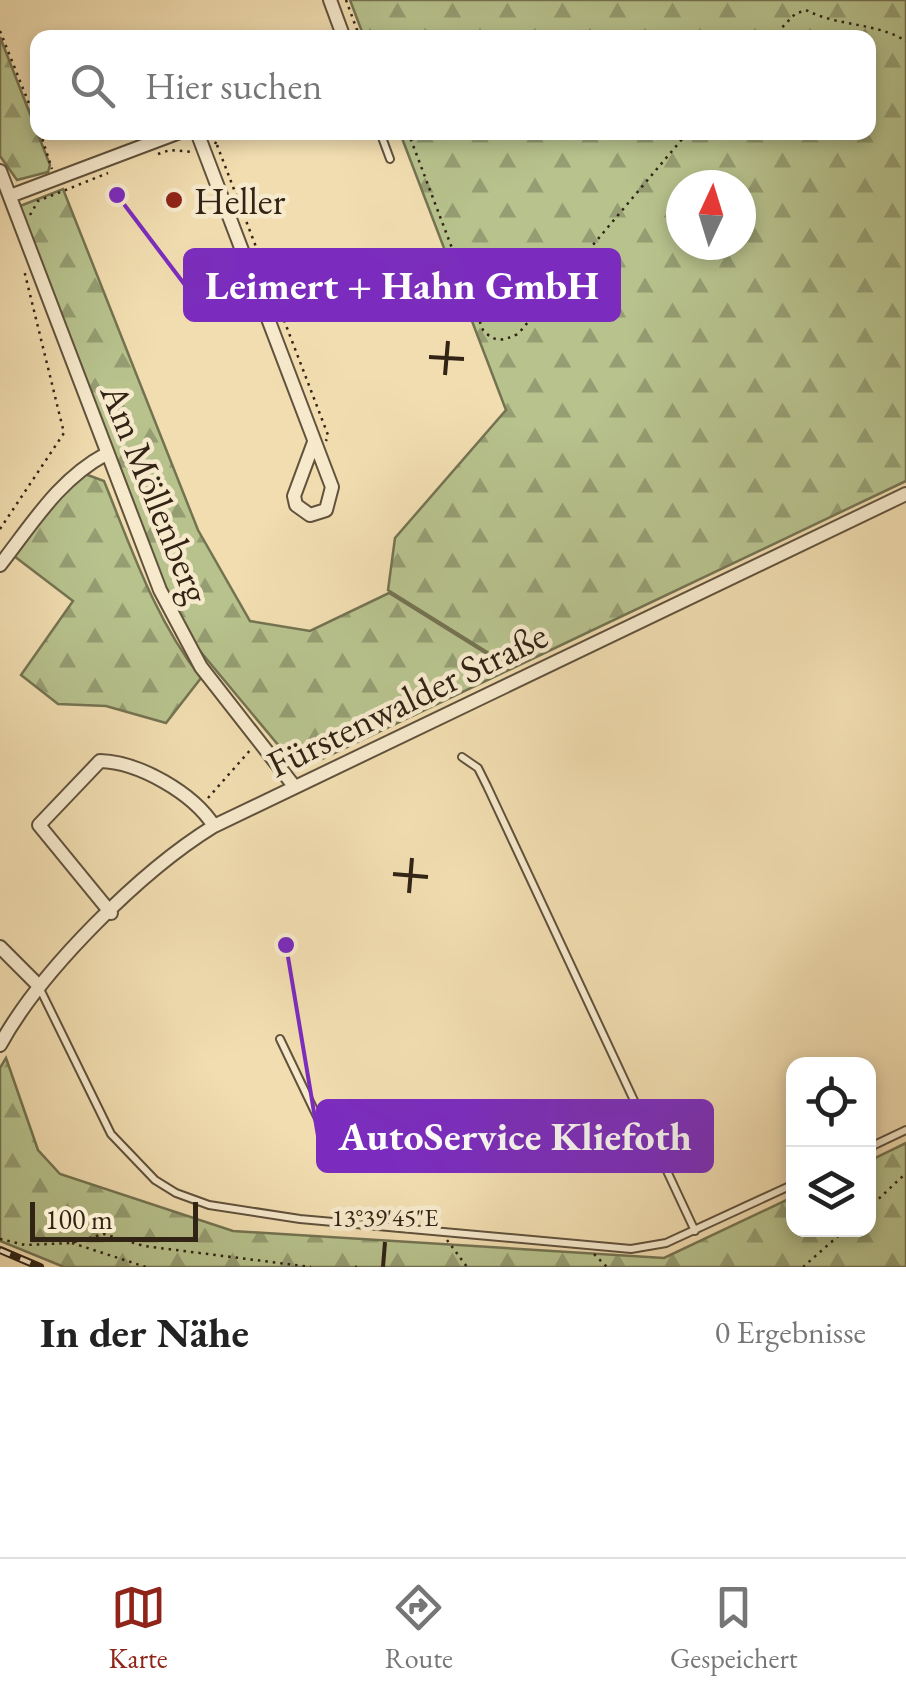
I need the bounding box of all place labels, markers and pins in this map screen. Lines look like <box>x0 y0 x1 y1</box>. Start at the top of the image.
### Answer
place label: Heller <box>194 176 286 225</box>
marker: Heller <box>163 189 185 211</box>
callout: Leimert + Hahn GmbH <box>185 250 619 320</box>
callout: AutoService Kliefoth <box>318 1101 712 1171</box>

